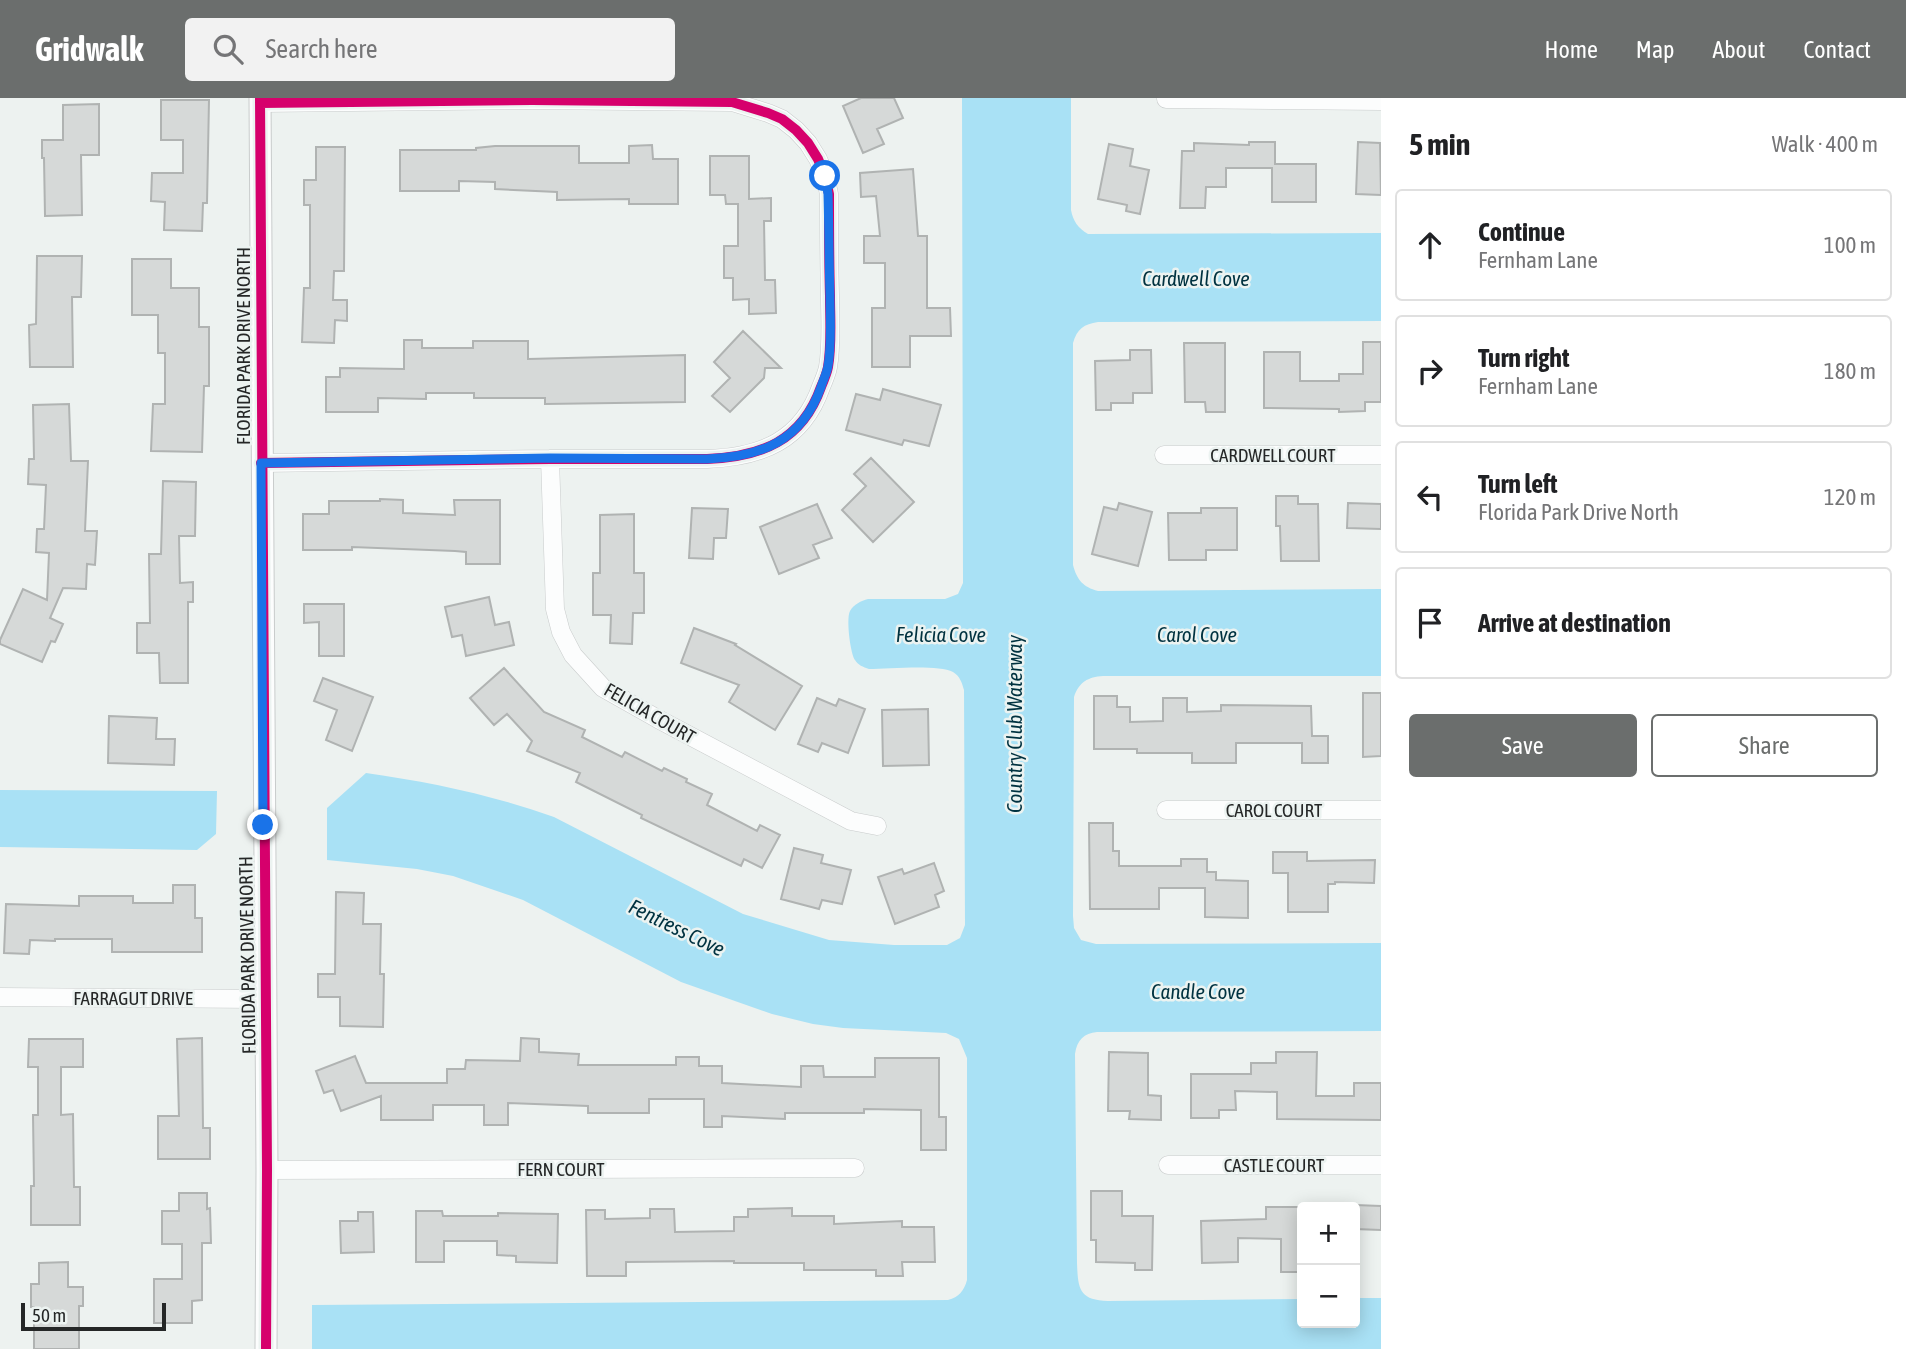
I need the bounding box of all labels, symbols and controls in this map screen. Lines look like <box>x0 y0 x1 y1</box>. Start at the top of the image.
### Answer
search box <box>185 18 675 81</box>
text: Gridwalk <box>35 30 143 68</box>
icon: search <box>209 30 247 68</box>
text: Search here <box>265 34 378 64</box>
text: Home <box>1544 36 1598 63</box>
text: Map <box>1636 36 1674 63</box>
text: About <box>1712 36 1765 63</box>
text: Contact <box>1803 36 1871 63</box>
text: 5 min <box>1409 127 1470 161</box>
text: Walk · 400 m <box>1772 131 1878 157</box>
route start <box>809 160 840 191</box>
text: Continue <box>1478 217 1565 247</box>
icon: ahead <box>1411 226 1449 264</box>
text: 100 m <box>1824 232 1876 258</box>
street label: FLORIDA PARK DRIVE NORTH <box>232 247 254 445</box>
text: Fernham Lane <box>1478 247 1598 273</box>
water label: Cardwell Cove <box>1142 266 1250 290</box>
text: Turn right <box>1478 343 1569 373</box>
icon: right <box>1411 352 1449 390</box>
text: 180 m <box>1824 358 1876 384</box>
text: Fernham Lane <box>1478 373 1598 399</box>
street label: CARDWELL COURT <box>1210 444 1336 466</box>
text: Turn left <box>1478 469 1558 499</box>
icon: left <box>1411 478 1449 516</box>
text: 120 m <box>1824 484 1876 510</box>
text: Florida Park Drive North <box>1478 499 1679 525</box>
icon: arrive <box>1411 604 1449 642</box>
text: Arrive at destination <box>1478 608 1671 638</box>
water label: Felicia Cove <box>896 622 986 646</box>
water label: Carol Cove <box>1157 622 1237 646</box>
water label: Country Club Waterway <box>1002 635 1026 813</box>
street label: FELICIA COURT <box>601 678 700 748</box>
button: Save <box>1409 714 1637 777</box>
button: Share <box>1651 714 1878 777</box>
street label: CAROL COURT <box>1226 799 1323 821</box>
route end <box>247 809 278 840</box>
street label: FLORIDA PARK DRIVE NORTH <box>234 856 260 1054</box>
water label: Fentress Cove <box>625 893 729 961</box>
water label: Candle Cove <box>1151 979 1245 1003</box>
street label: FARRAGUT DRIVE <box>73 987 193 1009</box>
street label: CASTLE COURT <box>1224 1154 1325 1176</box>
street label: FERN COURT <box>517 1158 605 1180</box>
map controls <box>1297 1202 1360 1328</box>
button: + <box>1297 1202 1360 1265</box>
button: − <box>1297 1265 1360 1328</box>
scale bar <box>21 1300 166 1332</box>
text: 50 m <box>32 1304 66 1326</box>

